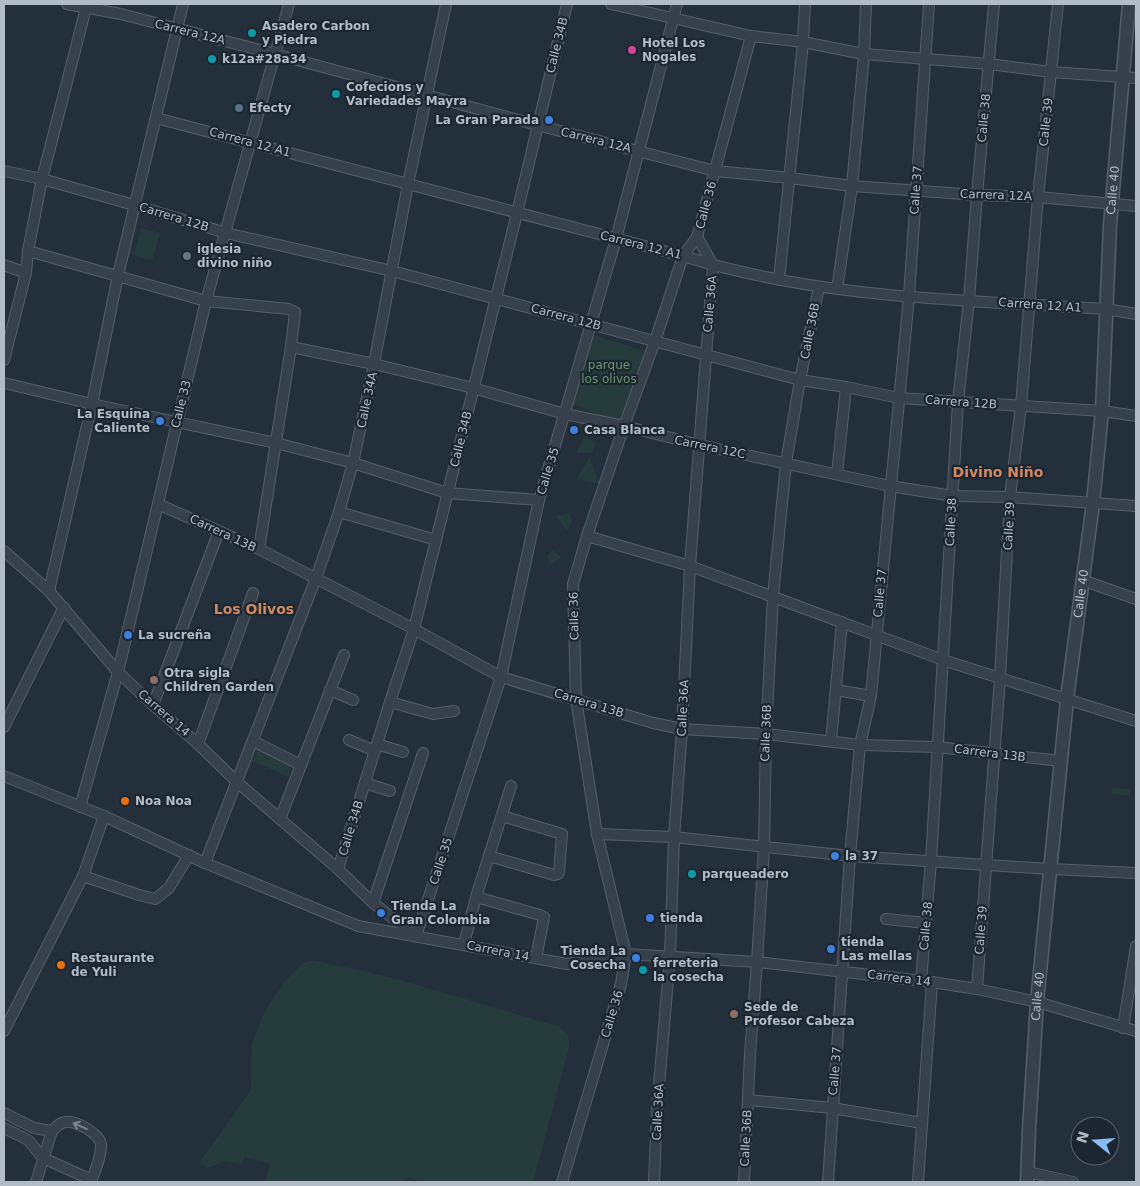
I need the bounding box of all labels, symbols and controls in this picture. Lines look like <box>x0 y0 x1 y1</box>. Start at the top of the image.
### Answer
street label: Carrera 12A <box>153 16 227 48</box>
street label: Calle 34B <box>543 16 571 74</box>
place label: Asadero Carbon y Piedra <box>262 19 370 47</box>
marker: Asadero Carbon y Piedra <box>246 27 258 39</box>
place label: Hotel Los Nogales <box>642 36 706 64</box>
marker: Hotel Los Nogales <box>626 44 638 56</box>
place label: k12a#28a34 <box>222 52 306 66</box>
marker: k12a#28a34 <box>206 53 218 65</box>
place label: Cofecions y Variedades Mayra <box>346 80 467 108</box>
marker: Cofecions y Variedades Mayra <box>330 88 342 100</box>
street label: Calle 38 <box>975 93 993 143</box>
street label: Calle 39 <box>1036 97 1056 147</box>
place label: Efecty <box>249 101 291 115</box>
marker: Efecty <box>233 102 245 114</box>
place label: La Gran Parada <box>435 113 539 127</box>
marker: La Gran Parada <box>543 114 555 126</box>
street label: Carrera 12 A1 <box>208 124 292 160</box>
street label: Carrera 12A <box>559 124 633 156</box>
street label: Calle 37 <box>907 165 925 215</box>
street label: Calle 40 <box>1104 165 1122 215</box>
street label: Calle 36 <box>693 180 719 230</box>
street label: Carrera 12A <box>960 187 1033 203</box>
street label: Carrera 12B <box>137 200 211 234</box>
street label: Carrera 12 A1 <box>599 228 683 262</box>
place label: iglesia divino niño <box>197 242 272 270</box>
marker: iglesia divino niño <box>181 250 193 262</box>
street label: Calle 36A <box>701 274 720 333</box>
street label: Carrera 12 A1 <box>998 295 1082 315</box>
street label: Carrera 12B <box>529 301 603 333</box>
street label: Calle 36B <box>798 302 822 360</box>
park label: parque los olivos <box>581 358 637 386</box>
street label: Calle 34A <box>354 370 380 429</box>
street label: Calle 33 <box>168 379 194 429</box>
street label: Carrera 12B <box>925 393 997 411</box>
place label: La Esquina Caliente <box>77 407 150 435</box>
street label: Calle 34B <box>447 410 475 468</box>
marker: La Esquina Caliente <box>154 415 166 427</box>
place label: Casa Blanca <box>584 423 665 437</box>
marker: Casa Blanca <box>568 424 580 436</box>
street label: Carrera 12C <box>673 433 747 461</box>
street label: Calle 35 <box>534 446 562 496</box>
district label: Divino Niño <box>953 464 1044 480</box>
street label: Calle 38 <box>943 497 959 547</box>
street label: Calle 39 <box>1001 501 1017 551</box>
street label: Carrera 13B <box>187 511 259 555</box>
street label: Calle 37 <box>871 568 889 618</box>
street label: Calle 40 <box>1071 569 1091 619</box>
street label: Calle 36 <box>567 591 581 641</box>
district label: Los Olivos <box>214 601 294 617</box>
place label: La sucreña <box>138 628 211 642</box>
marker: La sucreña <box>122 629 134 641</box>
place label: Otra sigla Children Garden <box>164 666 274 694</box>
marker: Otra sigla Children Garden <box>148 674 160 686</box>
street label: Calle 36A <box>675 678 692 737</box>
street label: Carrera 13B <box>552 686 626 720</box>
street label: Carrera 14 <box>135 687 193 739</box>
street label: Calle 36B <box>758 704 774 762</box>
street label: Carrera 13B <box>953 742 1027 764</box>
place label: Noa Noa <box>135 794 192 808</box>
marker: Noa Noa <box>119 795 131 807</box>
street label: Calle 34B <box>336 799 366 857</box>
street label: Calle 35 <box>427 836 455 886</box>
place label: la 37 <box>845 849 878 863</box>
marker: la 37 <box>829 850 841 862</box>
place label: parqueadero <box>702 867 789 881</box>
marker: parqueadero <box>686 868 698 880</box>
place label: Tienda La Gran Colombia <box>391 899 490 927</box>
street label: Calle 38 <box>917 901 935 951</box>
street label: Calle 39 <box>972 905 990 955</box>
marker: Tienda La Gran Colombia <box>375 907 387 919</box>
place label: tienda <box>660 911 703 925</box>
marker: tienda <box>644 912 656 924</box>
place label: tienda Las mellas <box>841 935 912 963</box>
street label: Carrera 14 <box>465 938 531 964</box>
marker: tienda Las mellas <box>825 943 837 955</box>
place label: Tienda La Cosecha <box>560 944 626 972</box>
place label: Restaurante de Yuli <box>71 951 154 979</box>
marker: Tienda La Cosecha <box>630 952 642 964</box>
place label: ferreteria la cosecha <box>653 956 724 984</box>
marker: Restaurante de Yuli <box>55 959 67 971</box>
marker: ferreteria la cosecha <box>637 964 649 976</box>
street label: Carrera 14 <box>866 967 932 989</box>
street label: Calle 40 <box>1029 971 1047 1021</box>
street label: Calle 36 <box>598 989 626 1039</box>
place label: Sede de Profesor Cabeza <box>744 1000 855 1028</box>
marker: Sede de Profesor Cabeza <box>728 1008 740 1020</box>
street label: Calle 37 <box>826 1046 844 1096</box>
street label: Calle 36A <box>650 1082 667 1141</box>
street label: Calle 36B <box>738 1109 754 1167</box>
north arrow <box>1070 1116 1120 1166</box>
one-way arrow <box>73 1121 88 1131</box>
text: N <box>1073 1129 1092 1145</box>

